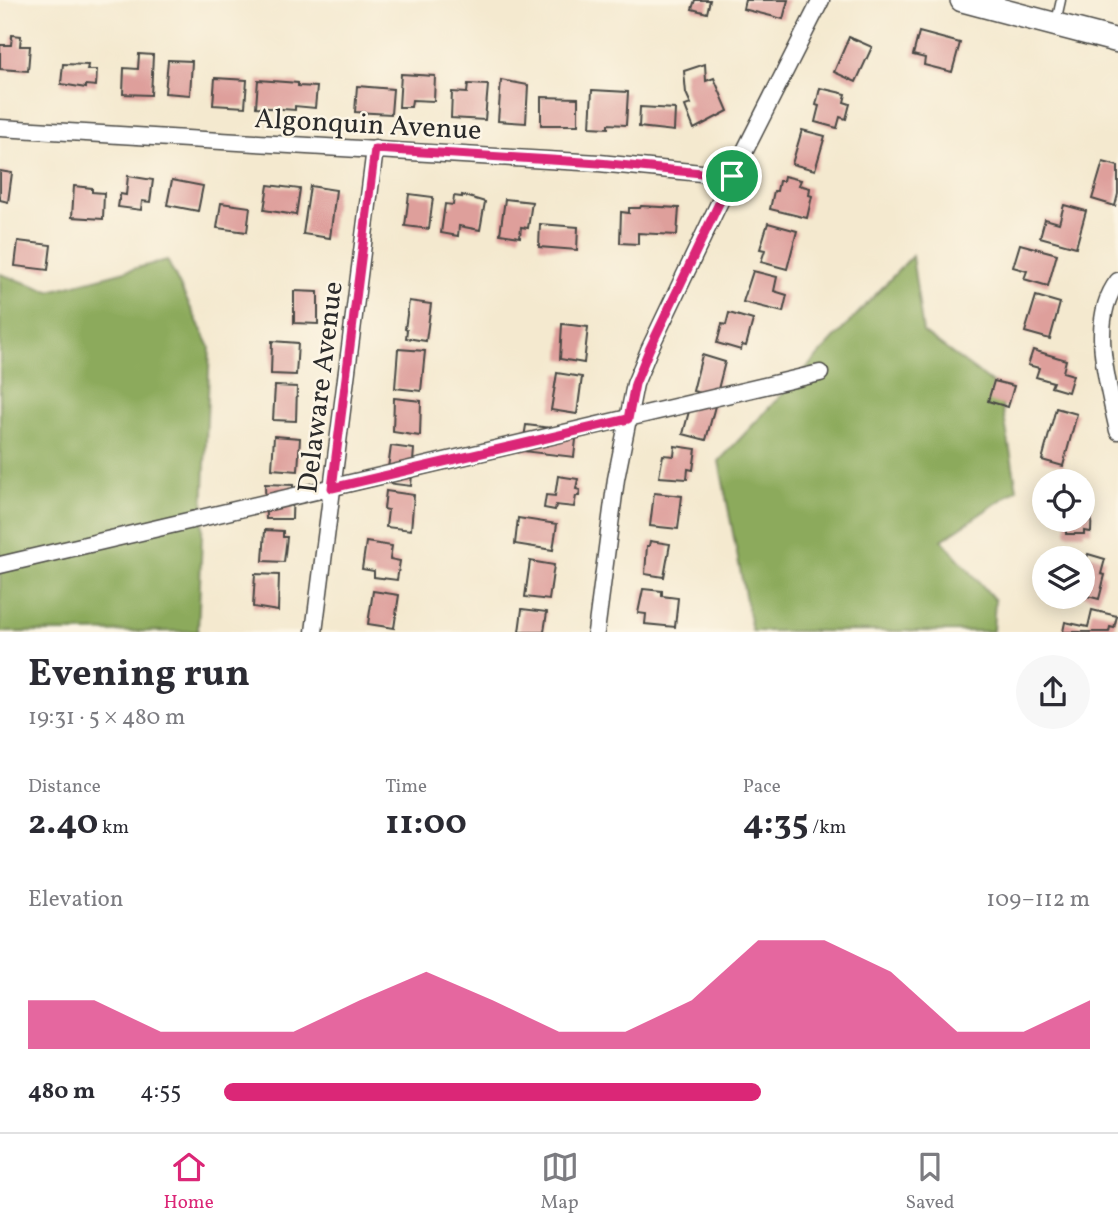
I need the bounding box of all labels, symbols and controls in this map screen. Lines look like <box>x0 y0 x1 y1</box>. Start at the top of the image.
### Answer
street label: Algonquin Avenue <box>253 100 482 151</box>
pin <box>702 146 762 206</box>
icon: arrive <box>713 157 751 195</box>
street label: Delaware Avenue <box>289 279 354 495</box>
map controls <box>1032 469 1095 609</box>
button: locate <box>1032 469 1095 532</box>
button: layers <box>1032 546 1095 609</box>
text: Evening run <box>28 649 250 702</box>
button: share <box>1016 655 1090 729</box>
text: 19:31 · 5 × 480 m <box>28 702 185 734</box>
text: Distance <box>28 774 101 800</box>
text: Time <box>385 774 427 800</box>
text: Pace <box>743 774 781 800</box>
text: 2.40 <box>28 800 98 848</box>
text: 11:00 <box>385 800 467 848</box>
text: 4:35 <box>743 800 809 848</box>
text: km <box>98 815 129 841</box>
text: /km <box>809 815 846 841</box>
text: Elevation <box>28 884 124 916</box>
text: 109–112 m <box>986 884 1090 916</box>
text: 480 m <box>28 1076 95 1108</box>
text: 4:55 <box>140 1076 181 1108</box>
tab: Home <box>163 1148 214 1216</box>
tab: Map <box>541 1148 579 1216</box>
tab: Saved <box>906 1148 955 1216</box>

